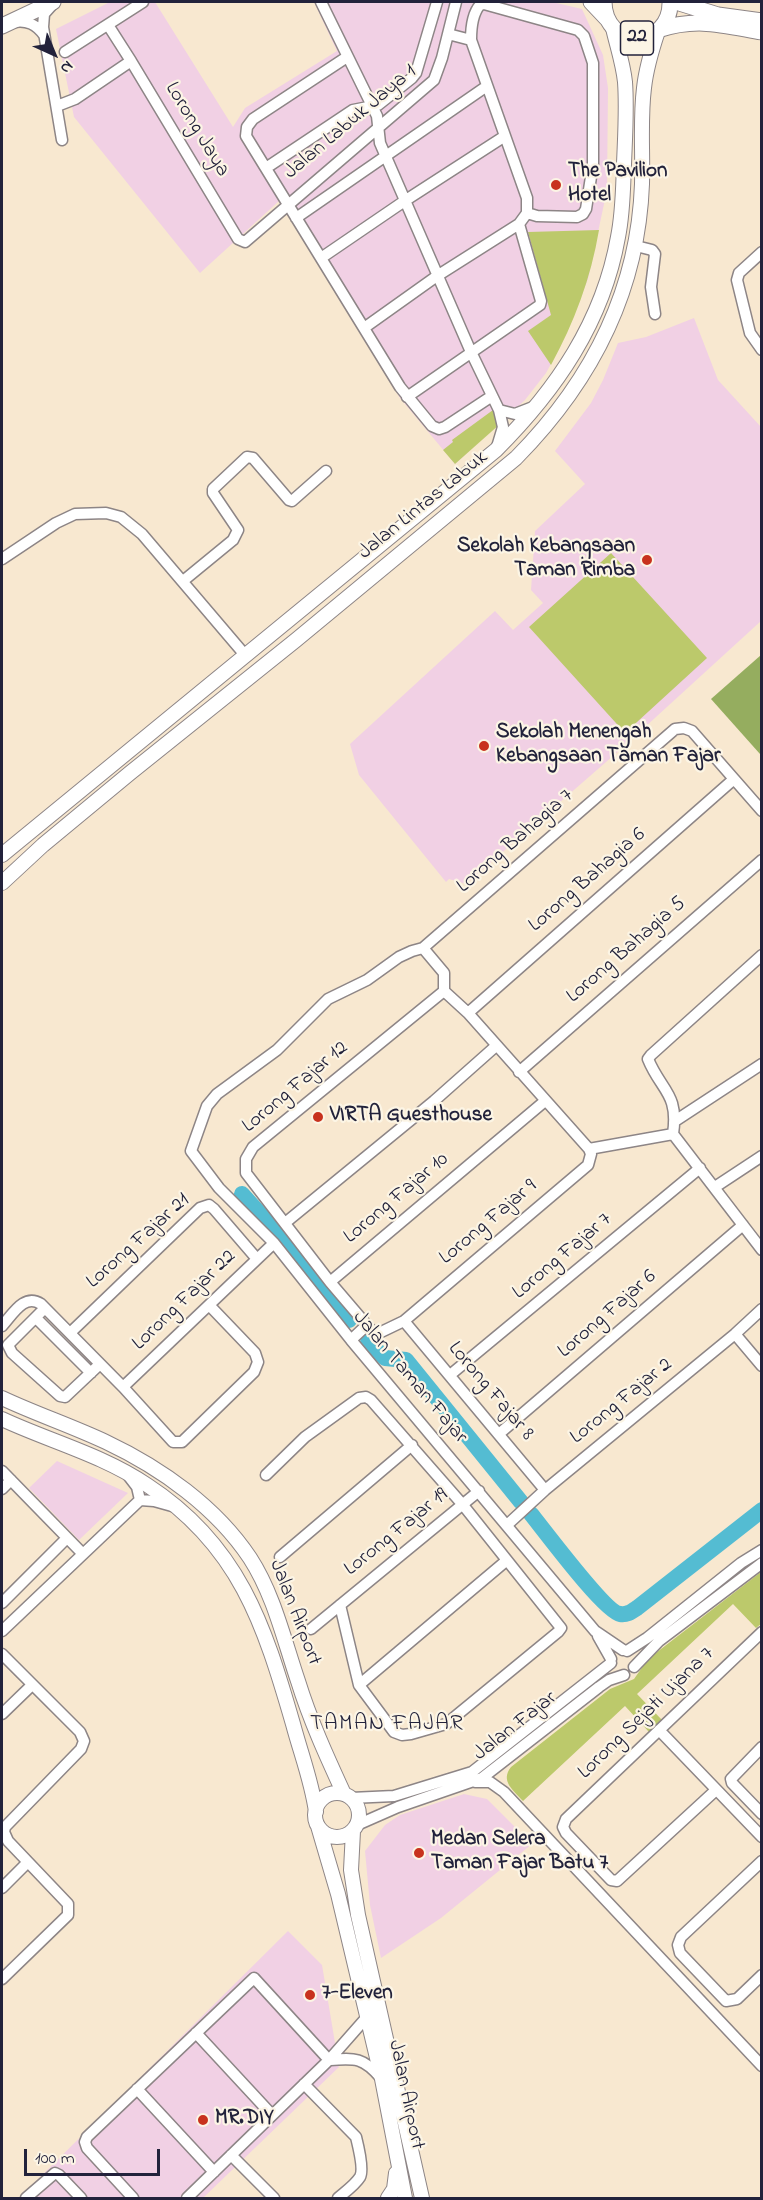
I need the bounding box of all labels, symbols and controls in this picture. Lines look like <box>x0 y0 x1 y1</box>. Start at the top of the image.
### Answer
road number: 22 <box>620 21 654 55</box>
north arrow <box>24 24 84 84</box>
text: N <box>54 55 79 79</box>
street label: Jalan Labuk Jaya 1 <box>280 60 422 186</box>
street label: Lorong Jaya <box>158 78 234 182</box>
place label: The Pavilion Hotel <box>568 160 667 210</box>
marker: The Pavilion Hotel <box>549 178 563 192</box>
street label: Jalan Lintas Labuk <box>354 446 494 566</box>
place label: Sekolah Kebangsaan Taman Rimba <box>457 535 635 585</box>
marker: Sekolah Kebangsaan Taman Rimba <box>640 553 654 567</box>
place label: Sekolah Menengah Kebangsaan Taman Fajar <box>496 721 720 771</box>
marker: Sekolah Menengah Kebangsaan Taman Fajar <box>477 739 491 753</box>
street label: Lorong Bahagia 7 <box>452 784 580 900</box>
street label: Lorong Bahagia 6 <box>524 823 652 939</box>
street label: Lorong Bahagia 5 <box>562 892 692 1010</box>
street label: Lorong Fajar 12 <box>238 1036 354 1140</box>
place label: VIRTA Guesthouse <box>330 1104 492 1130</box>
marker: VIRTA Guesthouse <box>311 1110 325 1124</box>
street label: Lorong Fajar 10 <box>339 1148 455 1250</box>
street label: Lorong Fajar 9 <box>435 1175 543 1271</box>
street label: Lorong Fajar 21 <box>82 1189 196 1295</box>
street label: Lorong Fajar 7 <box>508 1208 618 1306</box>
street label: Lorong Fajar 22 <box>128 1245 242 1357</box>
street label: Lorong Fajar 6 <box>553 1265 663 1365</box>
street label: Jalan Taman Fajar <box>346 1306 472 1450</box>
street label: Lorong Fajar 8 <box>441 1337 539 1447</box>
street label: Lorong Fajar 2 <box>566 1353 678 1451</box>
street label: Lorong Fajar 19 <box>340 1483 454 1583</box>
street label: Jalan Airport <box>262 1557 326 1669</box>
street label: Lorong Sejati Ujana 7 <box>573 1642 721 1786</box>
street label: Jalan Fajar <box>469 1687 563 1767</box>
district label: TAMAN FAJAR <box>310 1712 464 1738</box>
place label: Medan Selera Taman Fajar Batu 7 <box>431 1828 608 1878</box>
marker: Medan Selera Taman Fajar Batu 7 <box>412 1846 426 1860</box>
place label: 7-Eleven <box>322 1982 393 2008</box>
marker: 7-Eleven <box>303 1988 317 2002</box>
street label: Jalan Airport <box>381 2038 429 2152</box>
place label: MR.DIY <box>215 2107 274 2133</box>
marker: MR.DIY <box>196 2113 210 2127</box>
scale bar <box>27 2137 164 2175</box>
text: 100 m <box>35 2146 75 2172</box>

